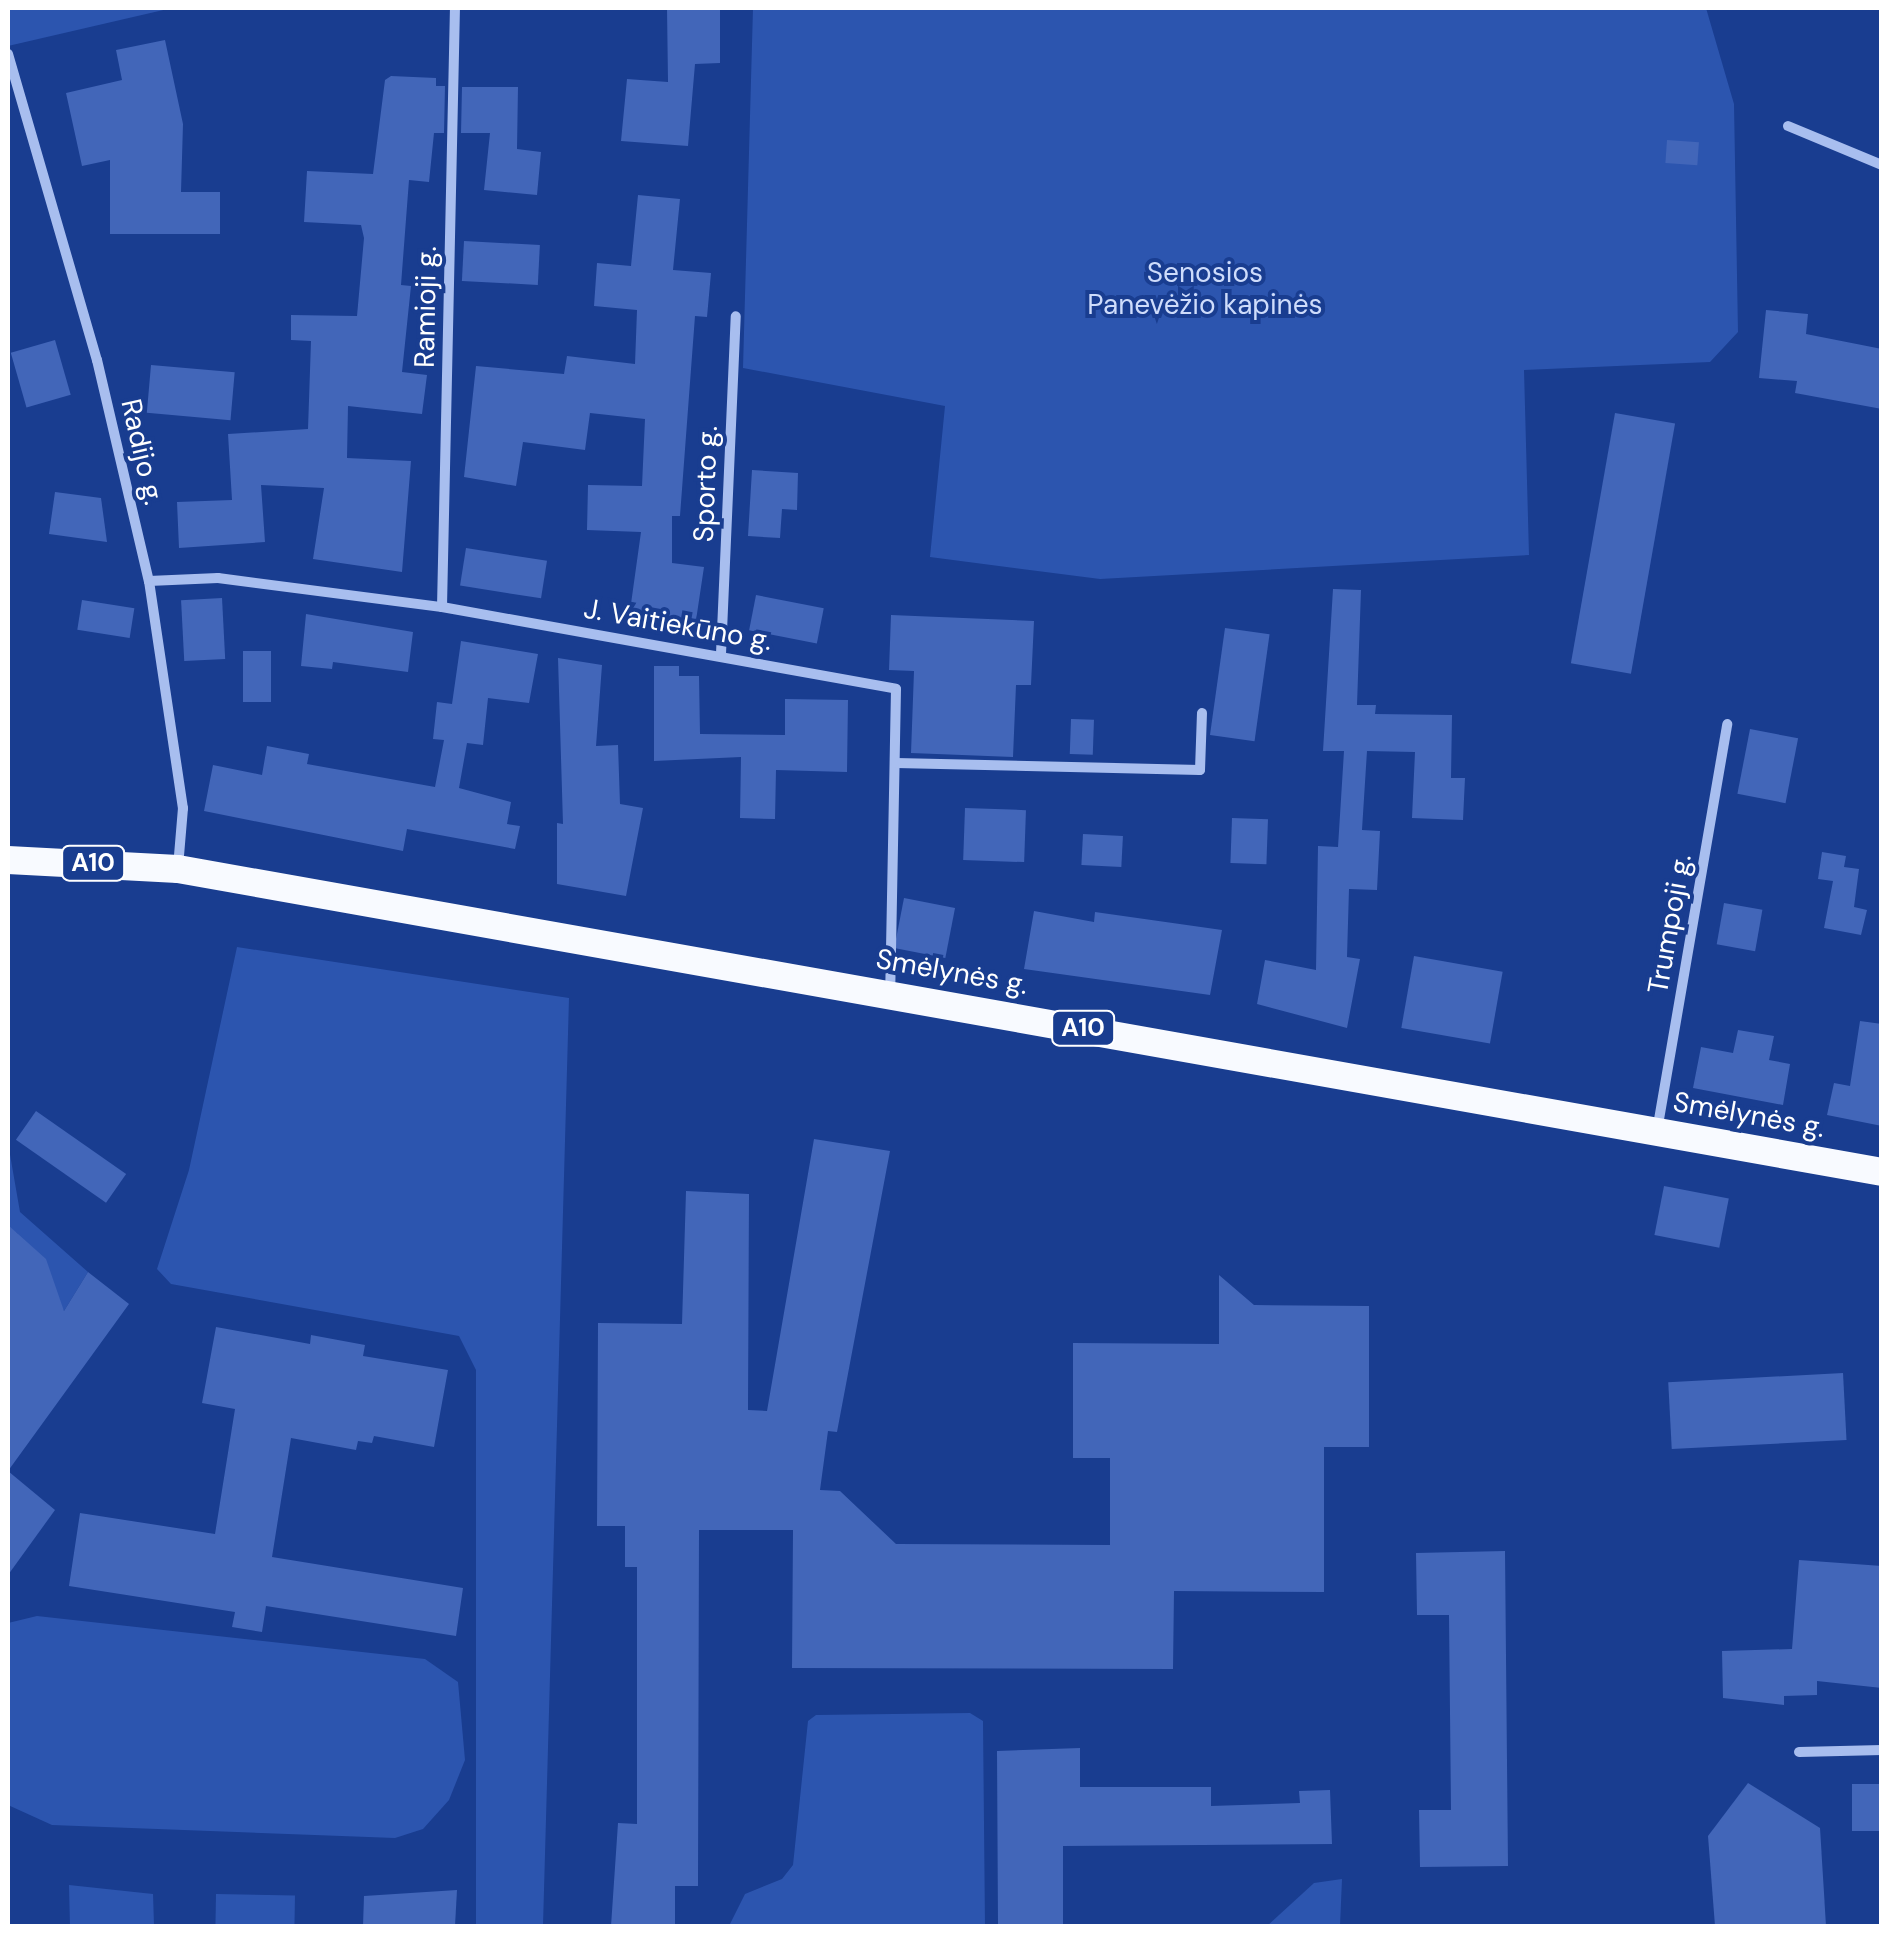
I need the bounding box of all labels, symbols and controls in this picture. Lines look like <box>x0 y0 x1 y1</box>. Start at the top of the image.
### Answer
street label: Ramioji g. <box>408 246 444 368</box>
park label: Senosios Panevėžio kapinės <box>1087 256 1323 322</box>
street label: Radijo g. <box>114 396 170 508</box>
street label: Sporto g. <box>687 425 725 543</box>
street label: J. Vaitiekūno g. <box>581 592 775 658</box>
road number: A10 <box>61 843 126 883</box>
street label: Trumpoji g. <box>1641 851 1699 997</box>
street label: Smėlynės g. <box>873 942 1031 1002</box>
road number: A10 <box>1050 1008 1116 1048</box>
street label: Smėlynės g. <box>1670 1085 1828 1145</box>

